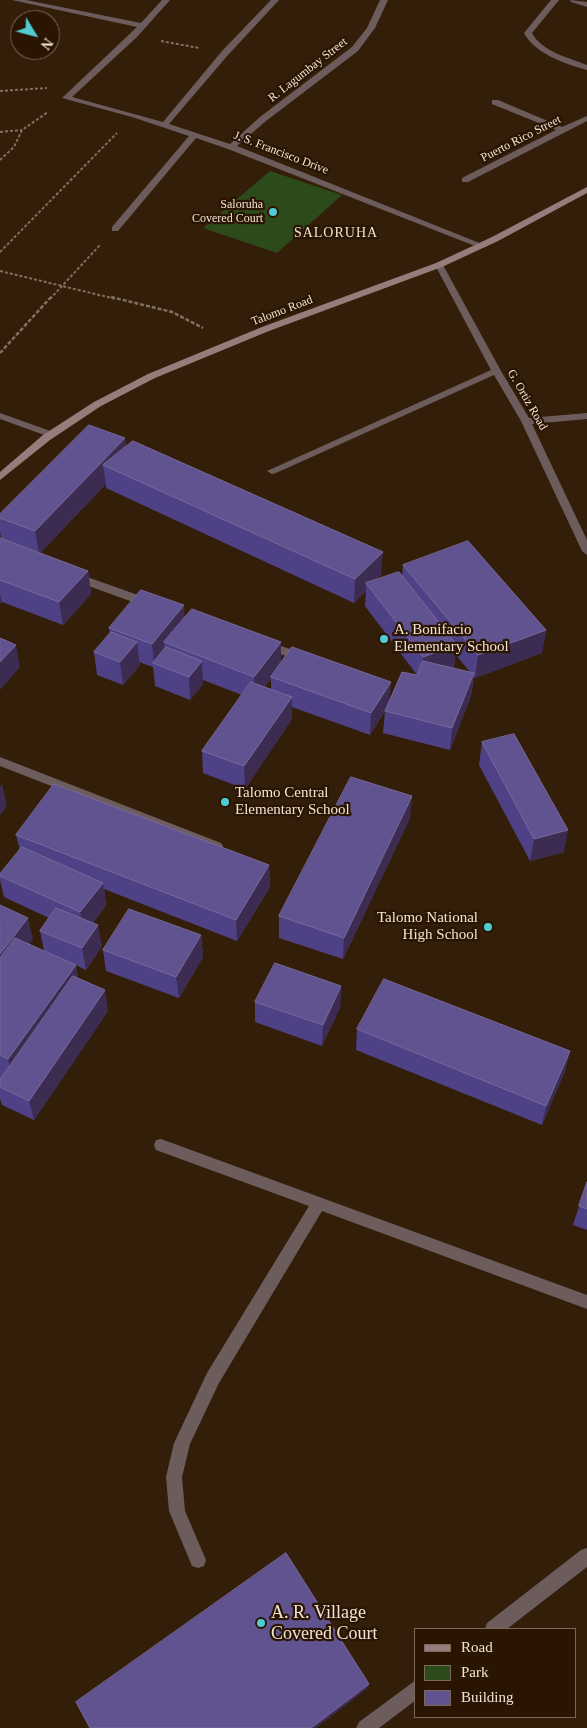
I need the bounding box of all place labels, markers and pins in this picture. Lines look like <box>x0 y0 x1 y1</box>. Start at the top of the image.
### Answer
place label: Saloruha Covered Court <box>192 198 263 226</box>
marker: Saloruha Covered Court <box>267 206 279 218</box>
place label: A. Bonifacio Elementary School <box>394 621 509 656</box>
marker: A. Bonifacio Elementary School <box>378 633 390 645</box>
place label: Talomo Central Elementary School <box>235 784 350 819</box>
marker: Talomo Central Elementary School <box>219 796 231 808</box>
place label: Talomo National High School <box>377 909 478 944</box>
marker: Talomo National High School <box>482 921 494 933</box>
place label: A. R. Village Covered Court <box>271 1602 377 1645</box>
marker: A. R. Village Covered Court <box>255 1617 267 1629</box>

